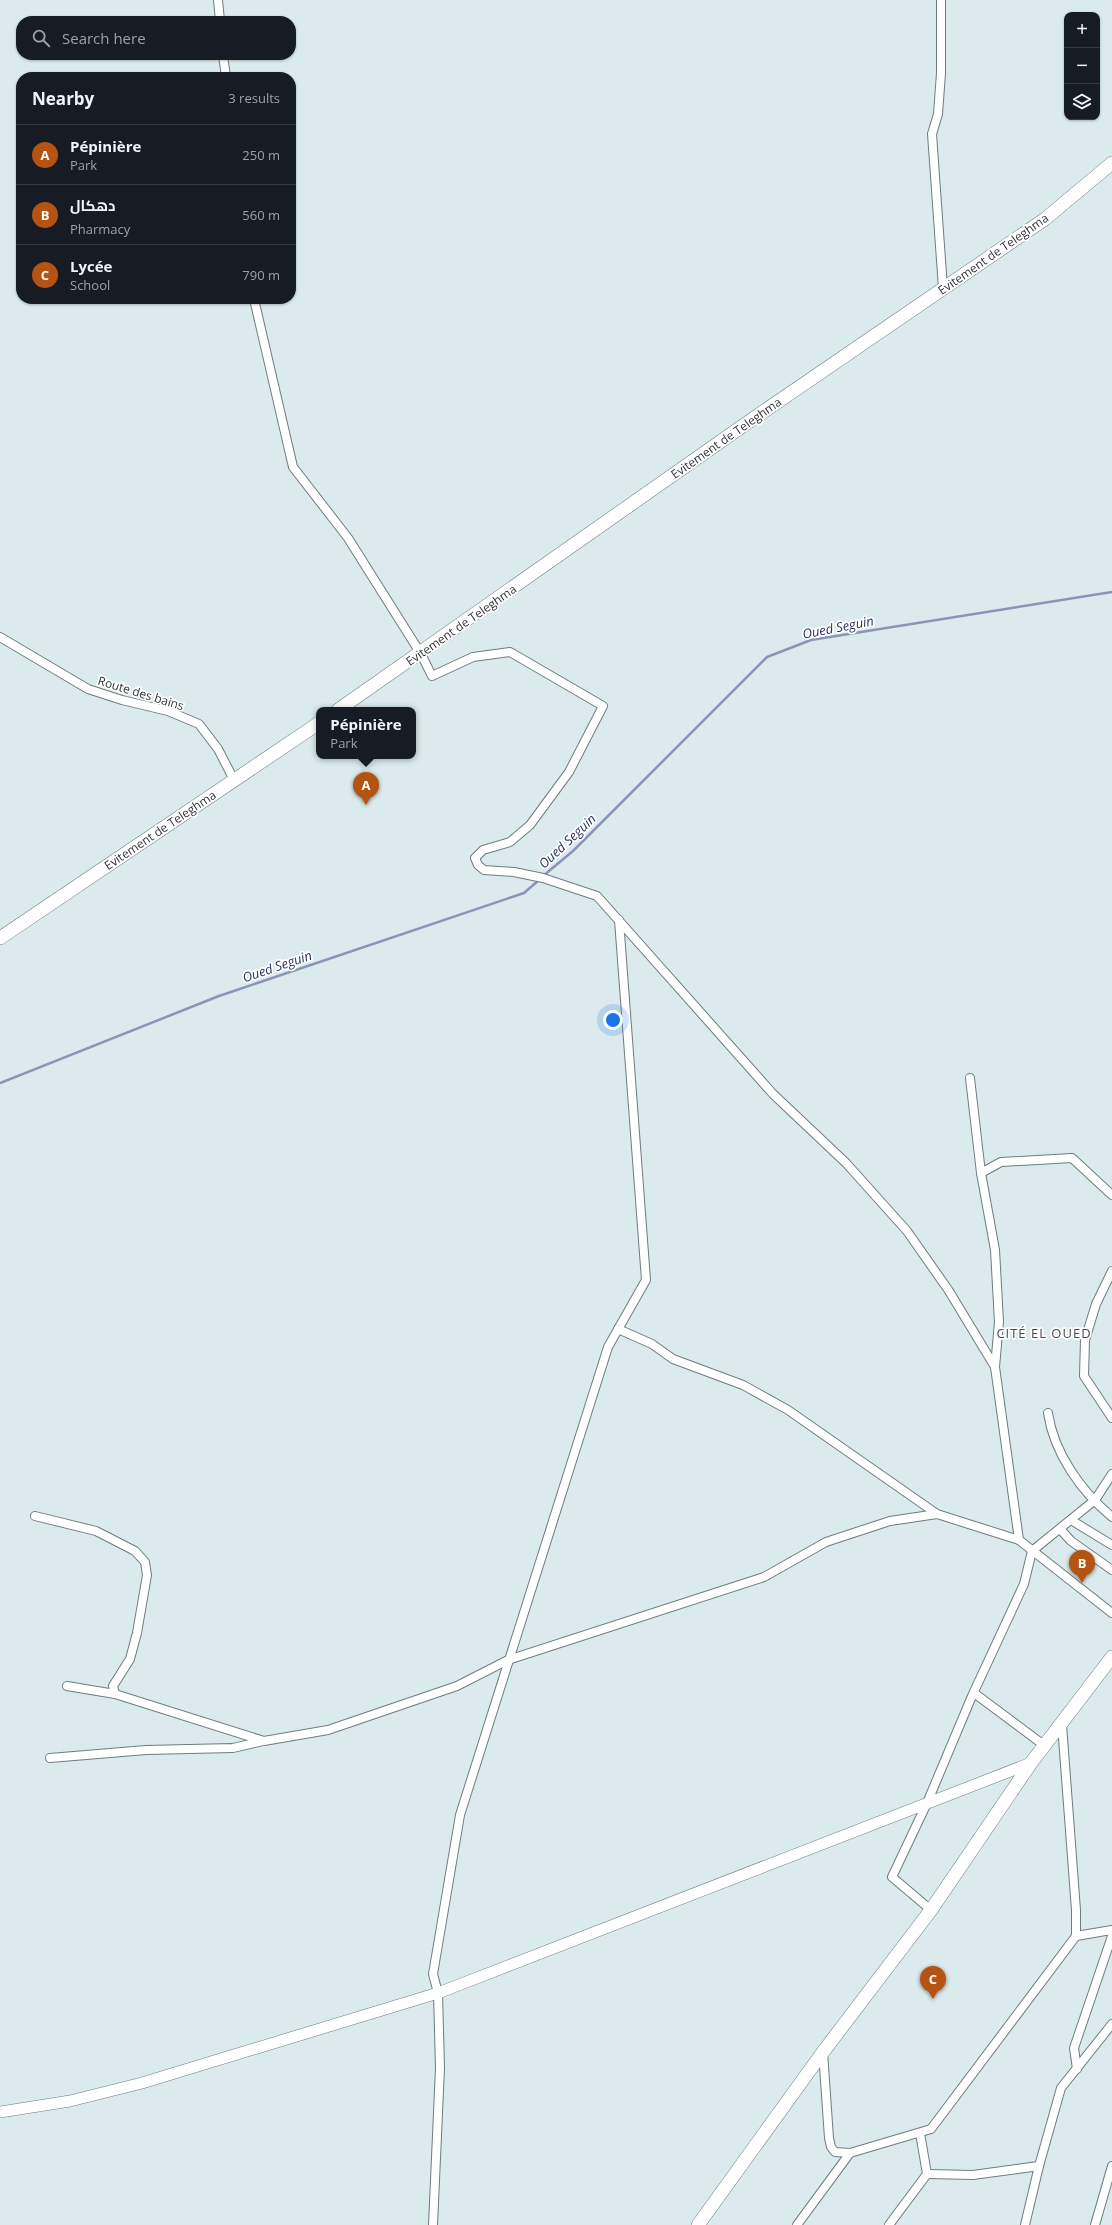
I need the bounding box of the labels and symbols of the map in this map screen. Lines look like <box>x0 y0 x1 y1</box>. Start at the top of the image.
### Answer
street label: Evitement de Teleghma <box>934 209 1052 299</box>
street label: Evitement de Teleghma <box>667 393 785 483</box>
street label: Evitement de Teleghma <box>402 580 520 670</box>
water label: Oued Seguin <box>801 611 875 643</box>
street label: Route des bains <box>96 672 186 714</box>
pin: A <box>353 772 379 805</box>
street label: Evitement de Teleghma <box>101 786 219 874</box>
water label: Oued Seguin <box>534 810 600 872</box>
water label: Oued Seguin <box>240 946 314 986</box>
your location <box>603 1010 623 1030</box>
district label: CITÉ EL OUED <box>996 1324 1092 1342</box>
pin: B <box>1069 1550 1095 1583</box>
pin: C <box>920 1966 946 1999</box>

